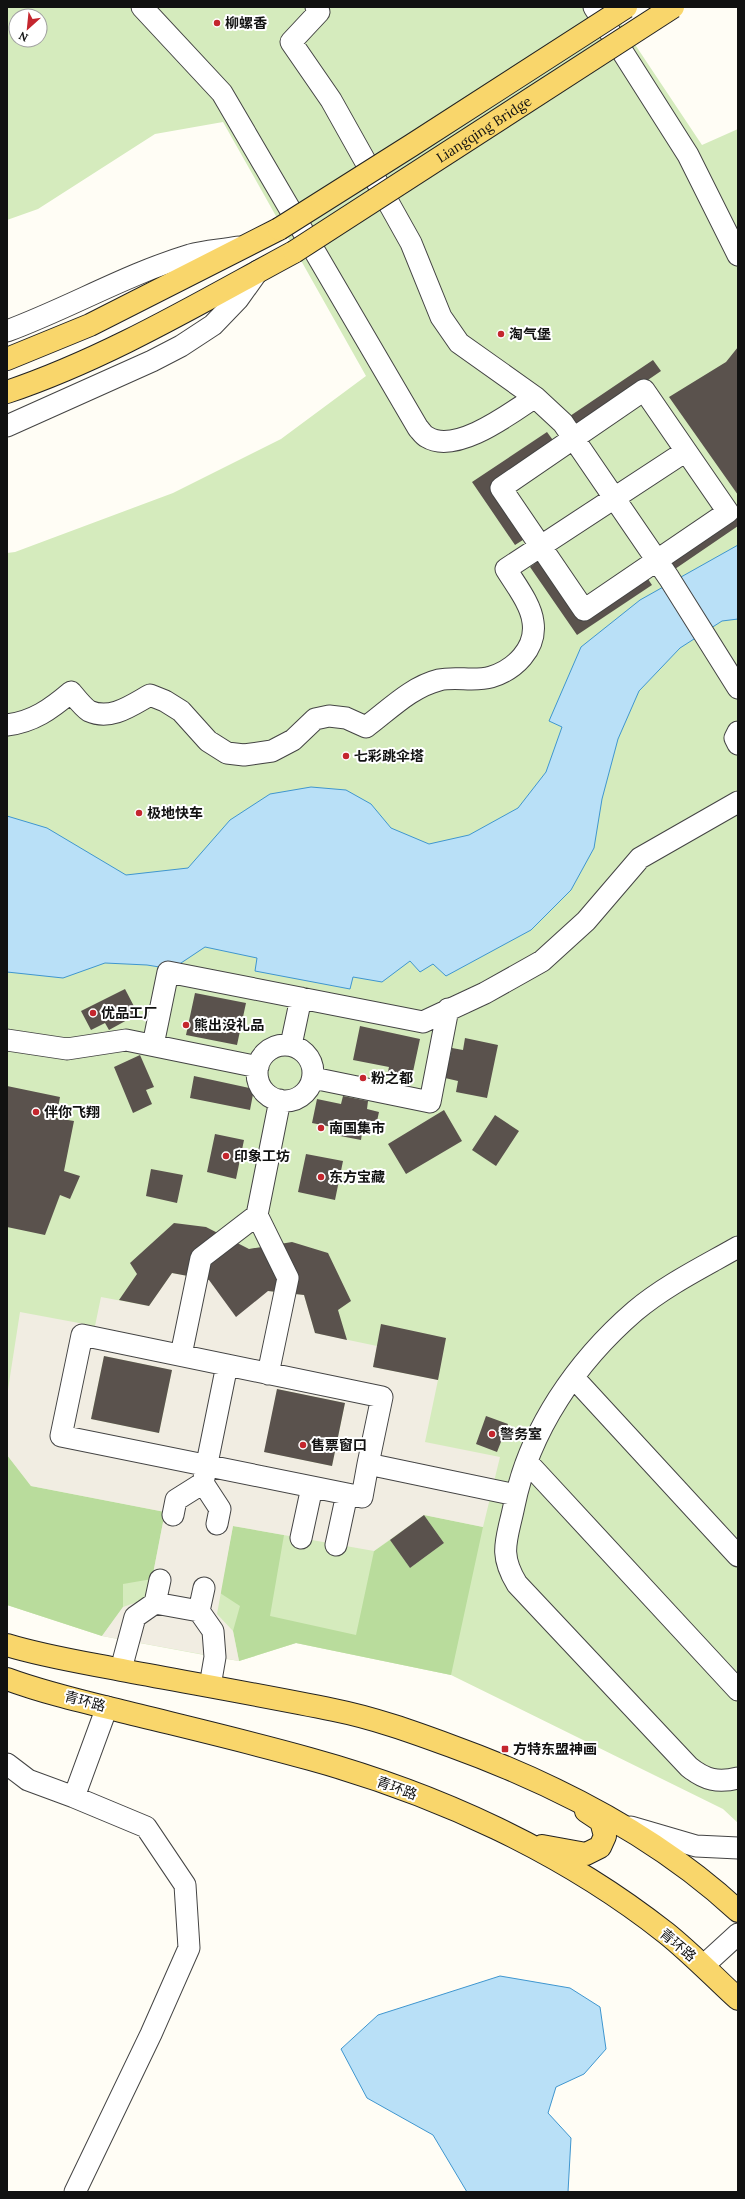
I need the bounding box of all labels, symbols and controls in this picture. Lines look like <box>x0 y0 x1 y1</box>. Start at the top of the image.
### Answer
north arrow <box>8 8 48 48</box>
place label: 柳螺香 <box>225 14 267 32</box>
marker: 柳螺香 <box>212 18 222 28</box>
text: N <box>16 29 30 45</box>
street label: Liangqing Bridge <box>433 92 535 167</box>
place label: 淘气堡 <box>509 325 551 343</box>
marker: 淘气堡 <box>496 329 506 339</box>
place label: 七彩跳伞塔 <box>354 747 424 765</box>
marker: 七彩跳伞塔 <box>341 751 351 761</box>
place label: 极地快车 <box>147 804 203 822</box>
marker: 极地快车 <box>134 808 144 818</box>
place label: 优品工厂 <box>101 1004 157 1022</box>
marker: 优品工厂 <box>88 1008 98 1018</box>
place label: 熊出没礼品 <box>194 1016 264 1034</box>
marker: 熊出没礼品 <box>181 1020 191 1030</box>
place label: 粉之都 <box>371 1069 413 1087</box>
marker: 粉之都 <box>358 1073 368 1083</box>
place label: 伴你飞翔 <box>44 1103 100 1121</box>
marker: 伴你飞翔 <box>31 1107 41 1117</box>
place label: 南国集市 <box>329 1119 385 1137</box>
marker: 南国集市 <box>316 1123 326 1133</box>
place label: 印象工坊 <box>234 1147 290 1165</box>
marker: 印象工坊 <box>221 1151 231 1161</box>
place label: 东方宝藏 <box>329 1168 385 1186</box>
marker: 东方宝藏 <box>316 1172 326 1182</box>
place label: 警务室 <box>500 1425 542 1443</box>
marker: 警务室 <box>487 1429 497 1439</box>
place label: 售票窗口 <box>311 1436 367 1454</box>
marker: 售票窗口 <box>298 1440 308 1450</box>
street label: 青环路 <box>62 1687 108 1715</box>
place label: 方特东盟神画 <box>513 1740 597 1758</box>
marker: 方特东盟神画 <box>500 1744 510 1754</box>
street label: 青环路 <box>374 1772 420 1804</box>
street label: 青环路 <box>656 1925 700 1965</box>

